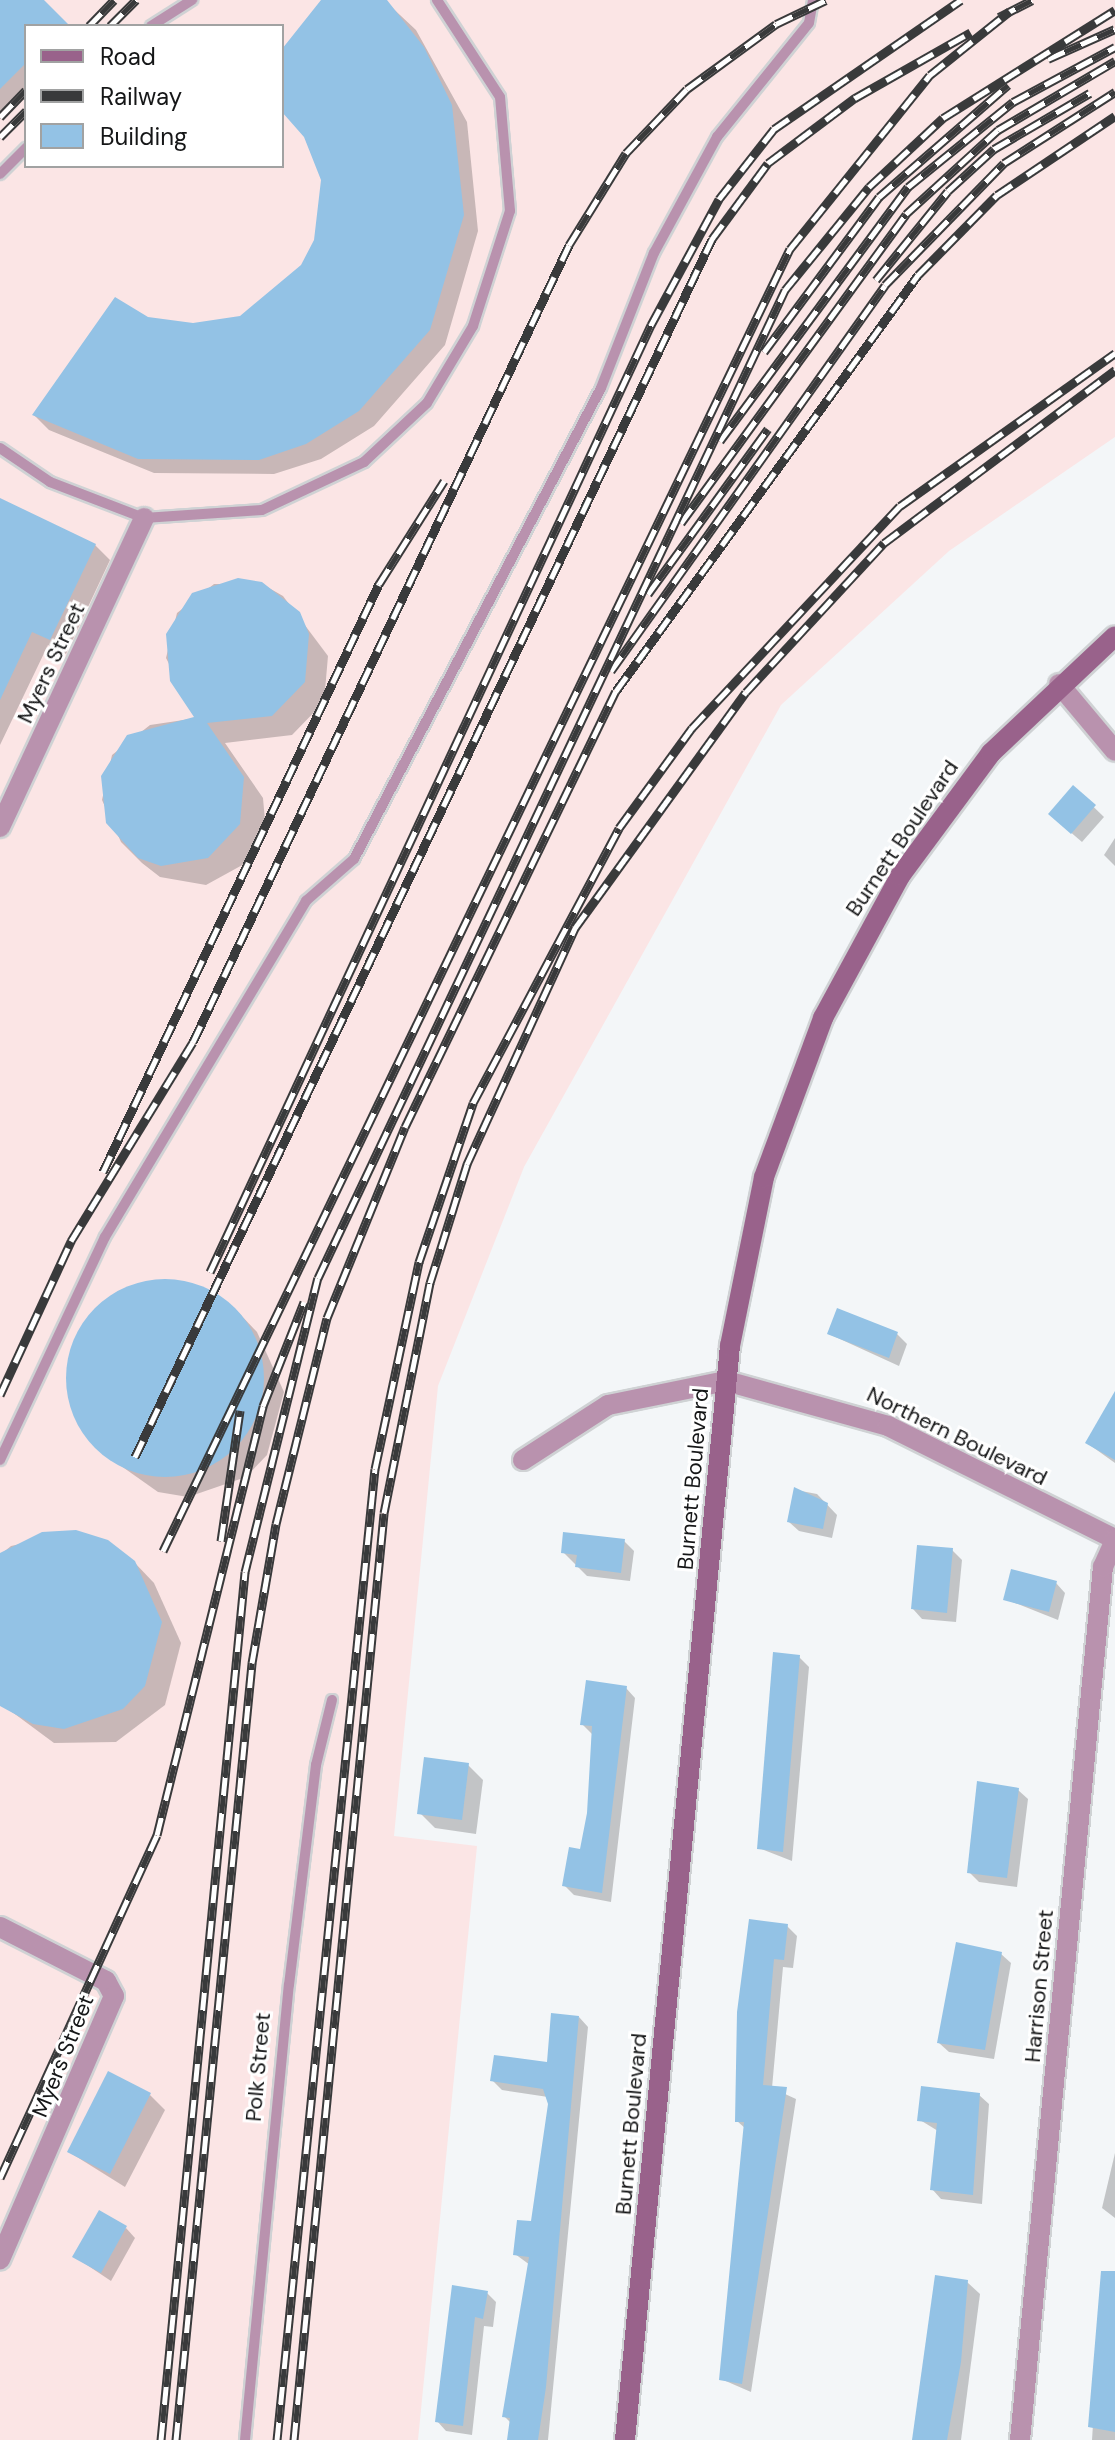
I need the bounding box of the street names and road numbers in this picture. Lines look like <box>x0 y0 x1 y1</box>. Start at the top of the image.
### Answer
street label: Myers Street <box>12 599 90 727</box>
street label: Burnett Boulevard <box>840 755 964 921</box>
street label: Northern Boulevard <box>863 1381 1051 1491</box>
street label: Burnett Boulevard <box>672 1387 714 1571</box>
street label: Harrison Street <box>1019 1908 1059 2064</box>
street label: Myers Street <box>26 1991 100 2121</box>
street label: Polk Street <box>240 2011 276 2123</box>
street label: Burnett Boulevard <box>610 2032 652 2216</box>

